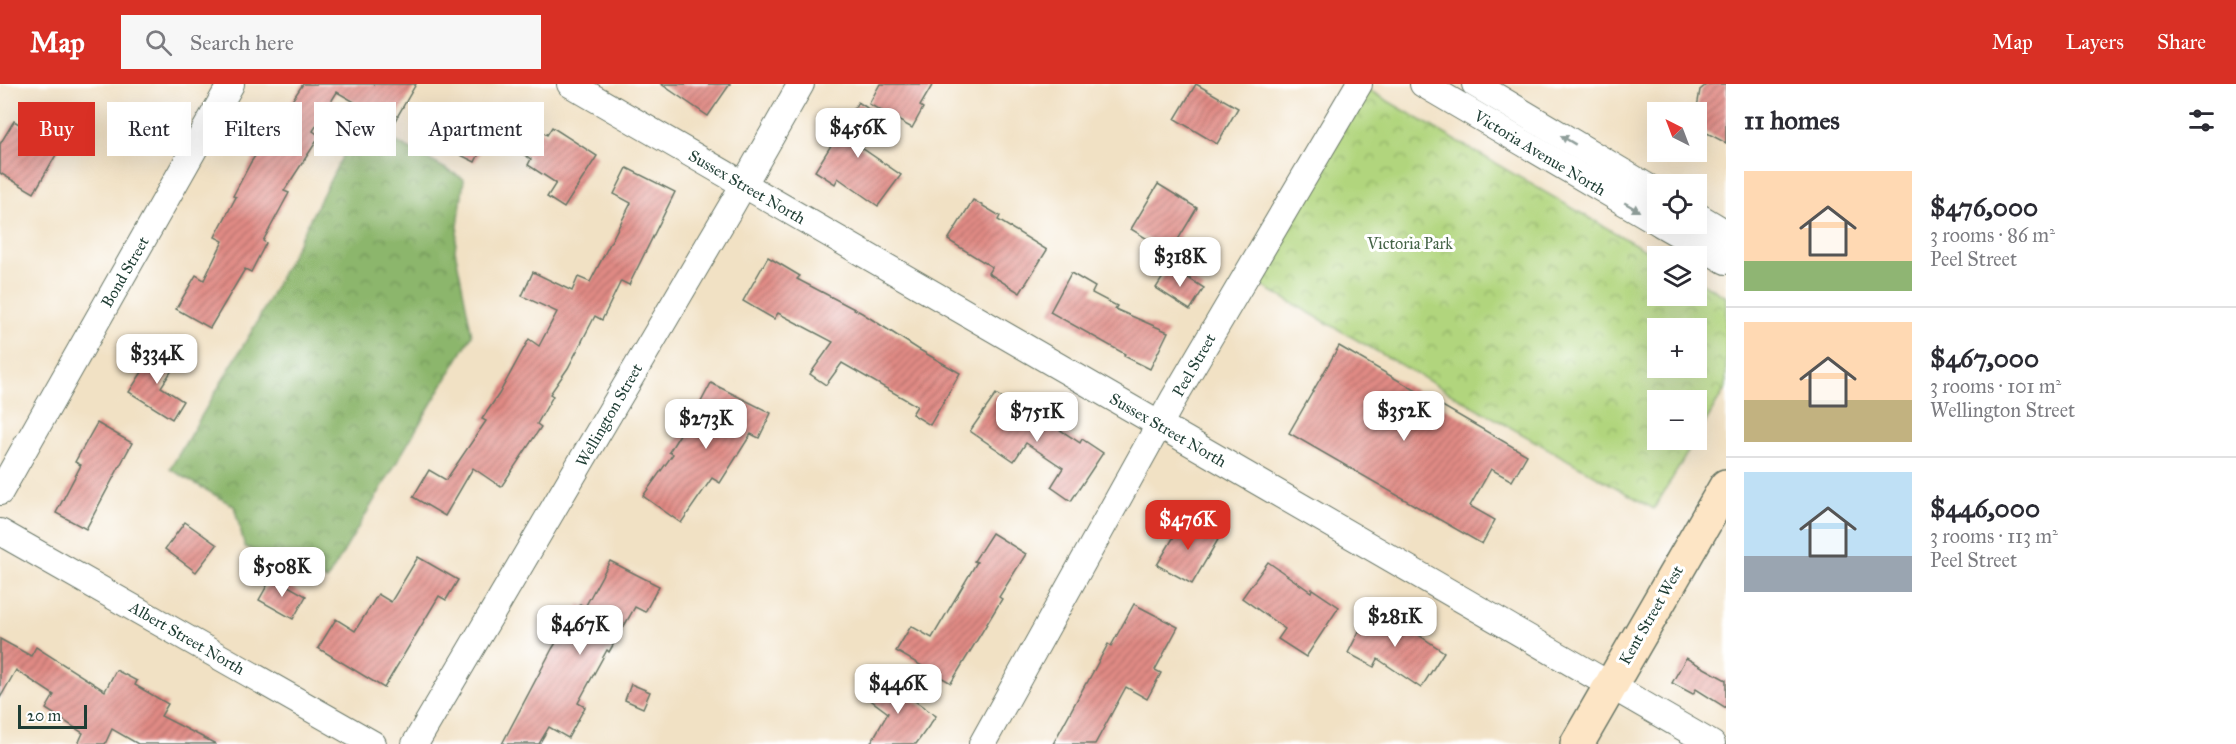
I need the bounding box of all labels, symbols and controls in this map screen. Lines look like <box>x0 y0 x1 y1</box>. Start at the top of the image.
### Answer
search box <box>121 15 541 69</box>
text: Map <box>30 25 85 60</box>
icon: search <box>142 26 175 59</box>
text: Search here <box>190 29 294 56</box>
text: Map <box>1992 29 2033 55</box>
text: Layers <box>2066 29 2124 55</box>
text: Share <box>2157 29 2206 55</box>
chip: Buy <box>18 102 95 156</box>
chip: Rent <box>107 102 191 156</box>
chip: Filters <box>203 102 302 156</box>
chip: New <box>314 102 396 156</box>
chip: Apartment <box>408 102 544 156</box>
north arrow <box>1647 102 1707 162</box>
map controls <box>1647 102 1707 450</box>
text: 11 homes <box>1744 104 1840 136</box>
icon: filters <box>2185 104 2218 137</box>
street label: Victoria Avenue North <box>1470 106 1609 200</box>
pin: $456K <box>816 108 900 159</box>
text: $456K <box>830 115 886 139</box>
one-way arrow <box>1560 134 1576 145</box>
street label: Sussex Street North <box>685 146 809 228</box>
button: locate <box>1647 174 1707 234</box>
text: $476,000 <box>1930 191 2038 223</box>
icon: home <box>1792 195 1864 267</box>
one-way arrow <box>1624 202 1641 212</box>
text: 3 rooms · 86 m² <box>1930 223 2055 247</box>
street label: Bond Street <box>97 233 153 311</box>
park label: Victoria Park <box>1366 234 1453 253</box>
pin: $318K <box>1138 237 1222 288</box>
text: $318K <box>1154 244 1206 268</box>
button: layers <box>1647 246 1707 306</box>
text: Peel Street <box>1930 247 2017 271</box>
button: + <box>1647 318 1707 378</box>
street label: Peel Street <box>1168 330 1220 400</box>
pin: $334K <box>115 334 199 385</box>
text: $334K <box>130 341 184 365</box>
text: $467,000 <box>1930 342 2039 374</box>
icon: home <box>1792 346 1864 418</box>
street label: Wellington Street <box>572 360 647 471</box>
text: 3 rooms · 101 m² <box>1930 374 2061 398</box>
street label: Sussex Street North <box>1106 389 1230 471</box>
button: − <box>1647 390 1707 450</box>
pin: $352K <box>1362 391 1446 442</box>
pin: $751K <box>995 392 1079 443</box>
text: $352K <box>1377 398 1431 422</box>
text: Wellington Street <box>1930 398 2075 422</box>
pin: $273K <box>664 399 748 450</box>
text: $751K <box>1010 399 1064 423</box>
text: $273K <box>679 406 733 430</box>
text: $446,000 <box>1930 492 2040 524</box>
icon: home <box>1792 496 1864 568</box>
pin: $476K <box>1146 500 1230 551</box>
text: $476K <box>1159 507 1217 531</box>
text: 3 rooms · 113 m² <box>1930 524 2058 548</box>
pin: $508K <box>240 547 324 598</box>
text: Peel Street <box>1930 548 2017 572</box>
text: $508K <box>253 554 311 578</box>
street label: Kent Street West <box>1615 562 1687 668</box>
street label: Albert Street North <box>125 597 248 679</box>
pin: $281K <box>1353 597 1437 648</box>
text: $281K <box>1368 604 1422 628</box>
pin: $467K <box>538 605 622 656</box>
text: $467K <box>551 612 609 636</box>
pin: $446K <box>856 664 940 715</box>
text: $446K <box>869 671 927 695</box>
scale bar <box>18 702 87 730</box>
text: 20 m <box>27 706 61 725</box>

